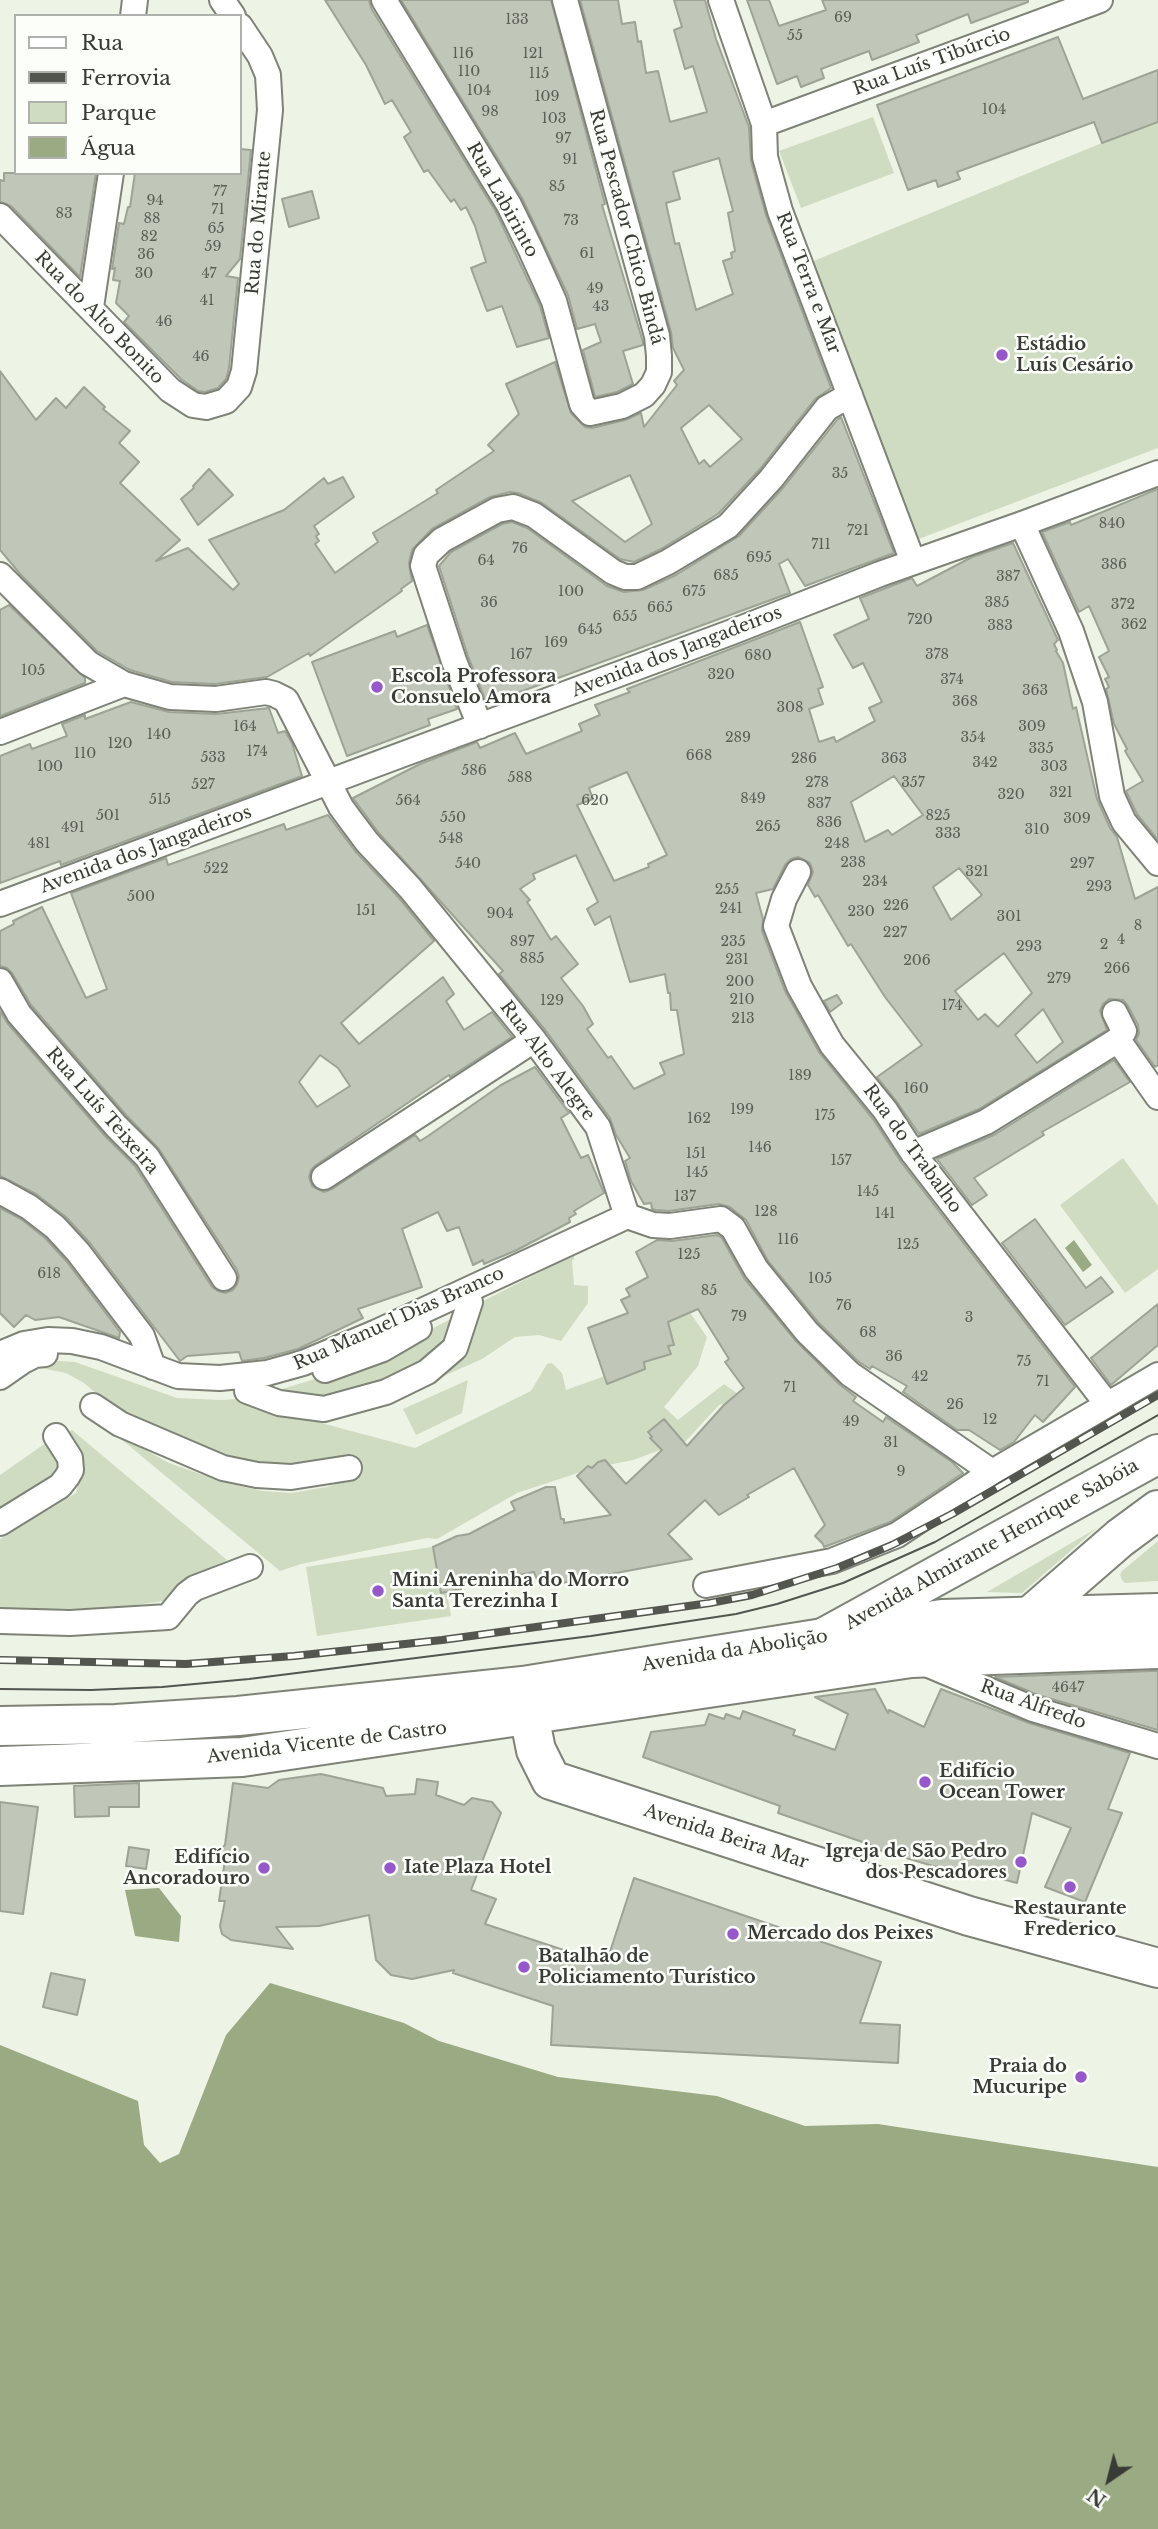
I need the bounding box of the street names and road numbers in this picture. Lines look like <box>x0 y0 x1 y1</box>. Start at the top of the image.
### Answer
street label: Rua Luís Tibúrcio <box>850 23 1014 101</box>
street label: Rua Pescador Chico Bindá <box>584 107 668 347</box>
street label: Rua Labirinto <box>462 139 542 261</box>
street label: Rua do Mirante <box>242 150 276 296</box>
street label: Rua Terra e Mar <box>771 209 845 357</box>
street label: Rua do Alto Bonito <box>30 247 168 389</box>
street label: Avenida dos Jangadeiros <box>569 602 785 702</box>
street label: Avenida dos Jangadeiros <box>37 802 255 898</box>
street label: Rua Alto Alegre <box>495 997 599 1125</box>
street label: Rua Luís Teixeira <box>41 1043 163 1179</box>
street label: Rua do Trabalho <box>858 1080 966 1218</box>
street label: Rua Manuel Dias Branco <box>290 1263 508 1375</box>
street label: Avenida Almirante Henrique Sabóia <box>841 1455 1143 1635</box>
street label: Avenida da Abolição <box>641 1626 829 1676</box>
street label: Rua Alfredo <box>977 1676 1089 1734</box>
street label: Avenida Vicente de Castro <box>206 1718 448 1768</box>
street label: Avenida Beira Mar <box>641 1800 811 1874</box>

